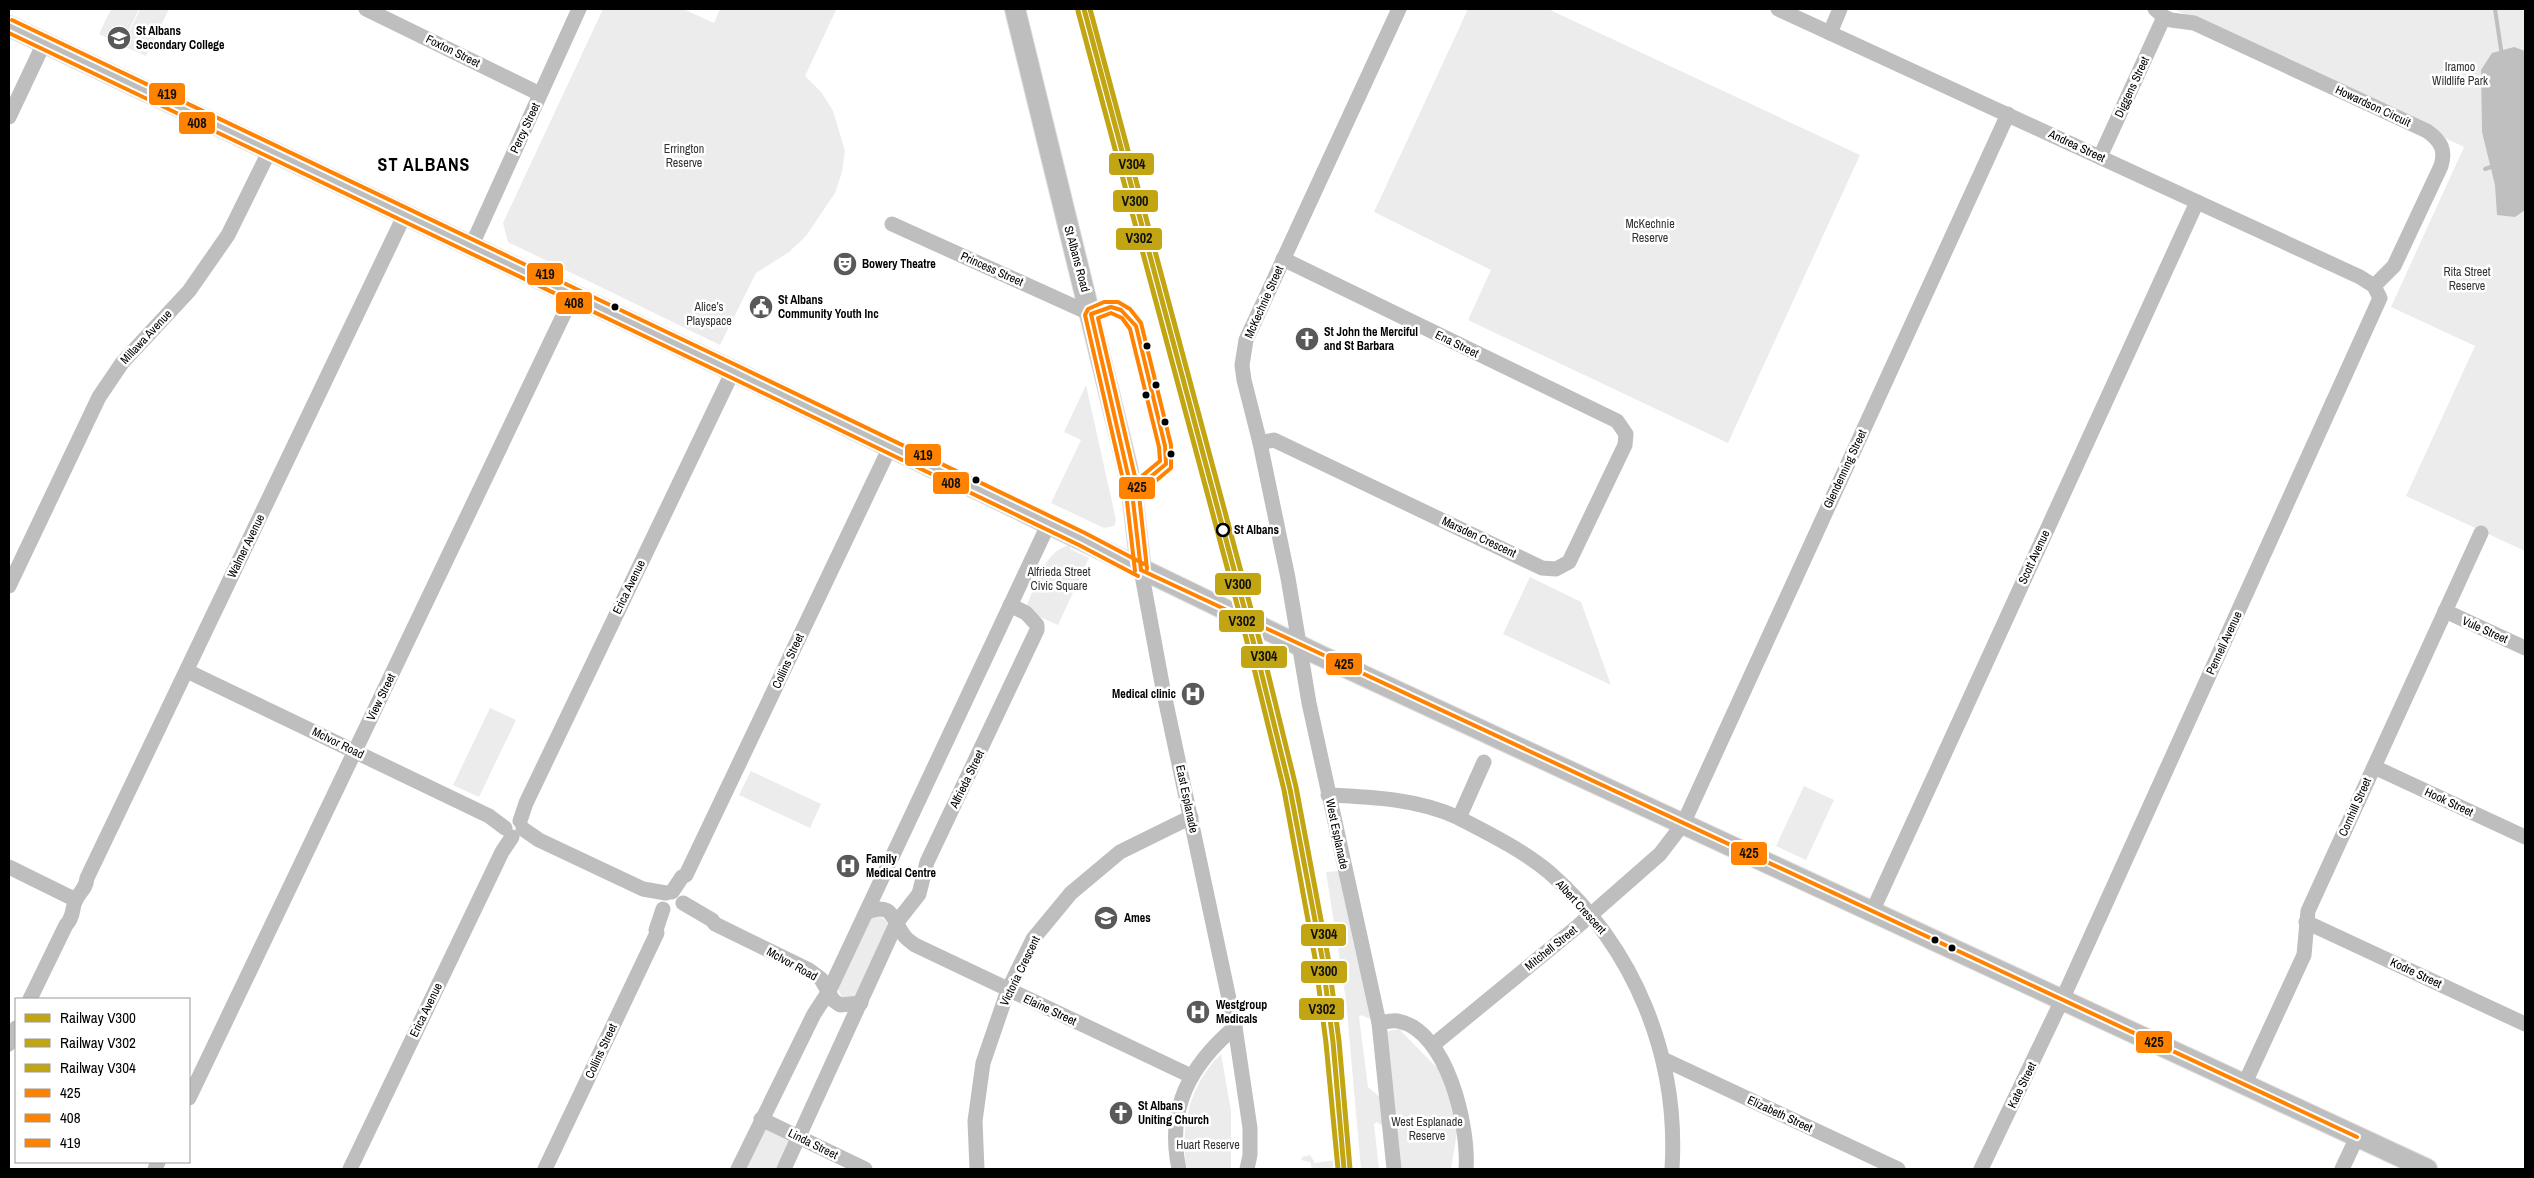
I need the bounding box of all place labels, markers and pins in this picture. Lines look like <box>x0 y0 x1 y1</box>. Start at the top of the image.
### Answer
place label: St Albans Secondary College <box>136 23 225 53</box>
school or university icon: St Albans Secondary College <box>106 25 132 51</box>
theatre icon: Bowery Theatre <box>832 251 858 277</box>
place label: Bowery Theatre <box>862 256 936 272</box>
place label: St Albans Community Youth Inc <box>778 292 879 322</box>
public building icon: St Albans Community Youth Inc <box>748 294 774 320</box>
unlabelled marker <box>610 302 620 312</box>
place label: St John the Merciful and St Barbara <box>1324 324 1418 354</box>
church icon: St John the Merciful and St Barbara <box>1294 326 1320 352</box>
unlabelled marker <box>1142 341 1152 351</box>
unlabelled marker <box>1151 380 1161 390</box>
unlabelled marker <box>1141 390 1151 400</box>
unlabelled marker <box>1160 417 1170 427</box>
unlabelled marker <box>1166 449 1176 459</box>
unlabelled marker <box>971 475 981 485</box>
place label: St Albans <box>1234 522 1280 538</box>
marker: St Albans <box>1216 523 1230 537</box>
hospital icon: Medical clinic <box>1180 681 1206 707</box>
place label: Medical clinic <box>1112 686 1177 702</box>
place label: Family Medical Centre <box>866 851 937 881</box>
hospital icon: Family Medical Centre <box>835 853 861 879</box>
school or university icon: Ames <box>1093 905 1119 931</box>
place label: Ames <box>1124 910 1151 926</box>
unlabelled marker <box>1930 935 1940 945</box>
unlabelled marker <box>1947 943 1957 953</box>
place label: Westgroup Medicals <box>1216 997 1267 1027</box>
hospital icon: Westgroup Medicals <box>1185 999 1211 1025</box>
place label: St Albans Uniting Church <box>1138 1098 1209 1128</box>
church icon: St Albans Uniting Church <box>1108 1100 1134 1126</box>

